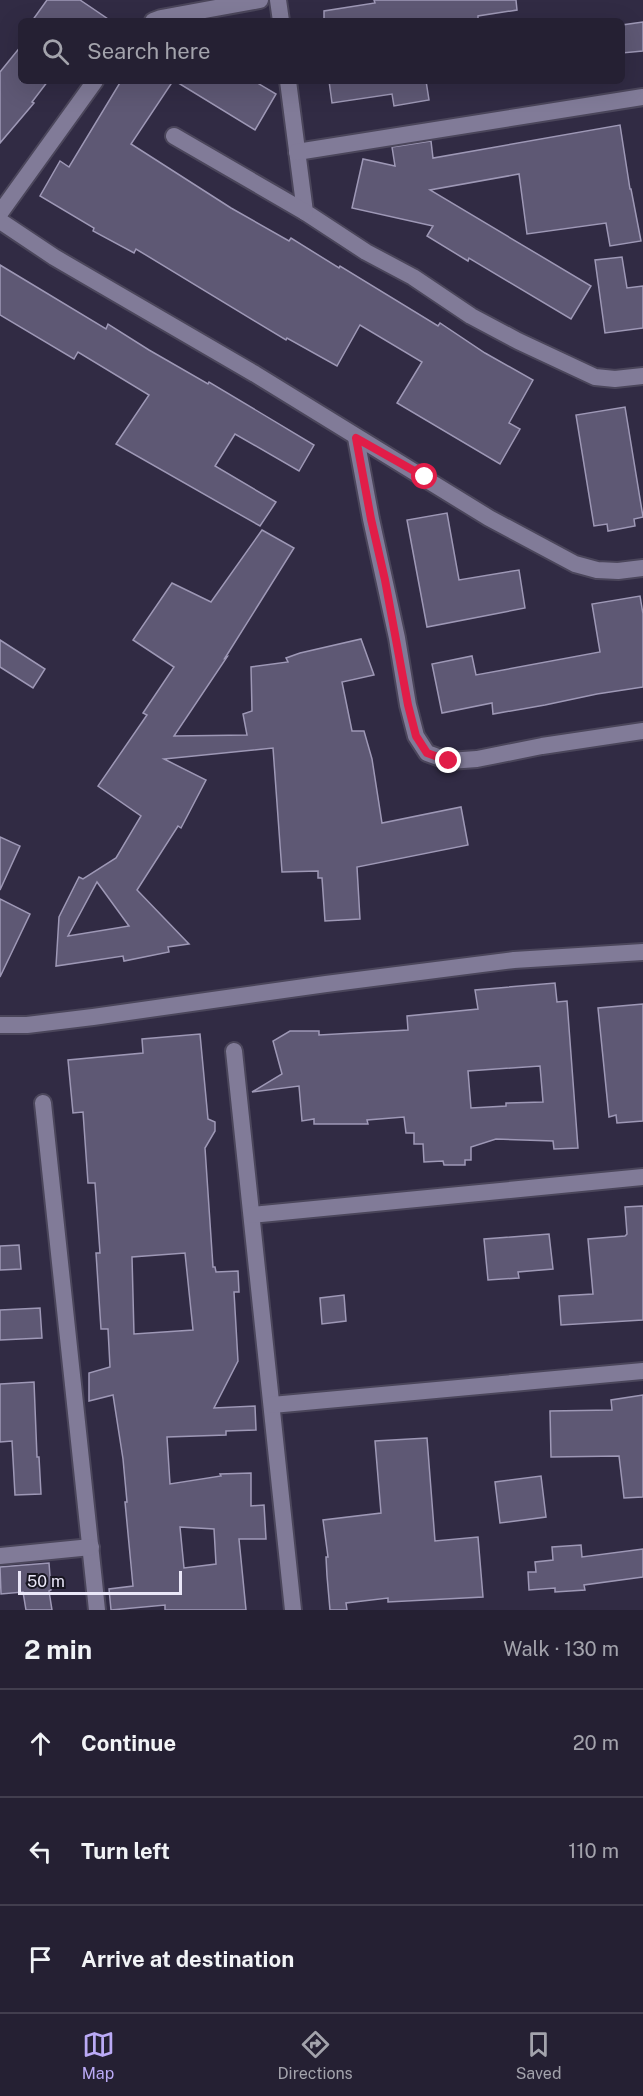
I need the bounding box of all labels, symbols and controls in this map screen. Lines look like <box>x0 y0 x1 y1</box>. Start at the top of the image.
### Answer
search box <box>18 18 625 84</box>
icon: search <box>39 35 72 68</box>
text: Search here <box>87 38 211 64</box>
route start <box>411 463 437 489</box>
route end <box>435 747 461 773</box>
scale bar <box>18 1568 182 1596</box>
text: 50 m <box>27 1572 65 1591</box>
text: 2 min <box>24 1634 92 1665</box>
text: Walk · 130 m <box>503 1637 619 1661</box>
icon: ahead <box>24 1727 57 1760</box>
text: Continue <box>81 1730 176 1756</box>
text: 20 m <box>573 1731 619 1755</box>
icon: left <box>24 1835 57 1868</box>
text: Turn left <box>81 1838 170 1864</box>
text: 110 m <box>568 1839 619 1863</box>
icon: arrive <box>24 1943 57 1976</box>
text: Arrive at destination <box>81 1946 294 1972</box>
tab: Map <box>82 2028 115 2083</box>
tab: Directions <box>278 2028 353 2083</box>
tab: Saved <box>516 2028 561 2083</box>

